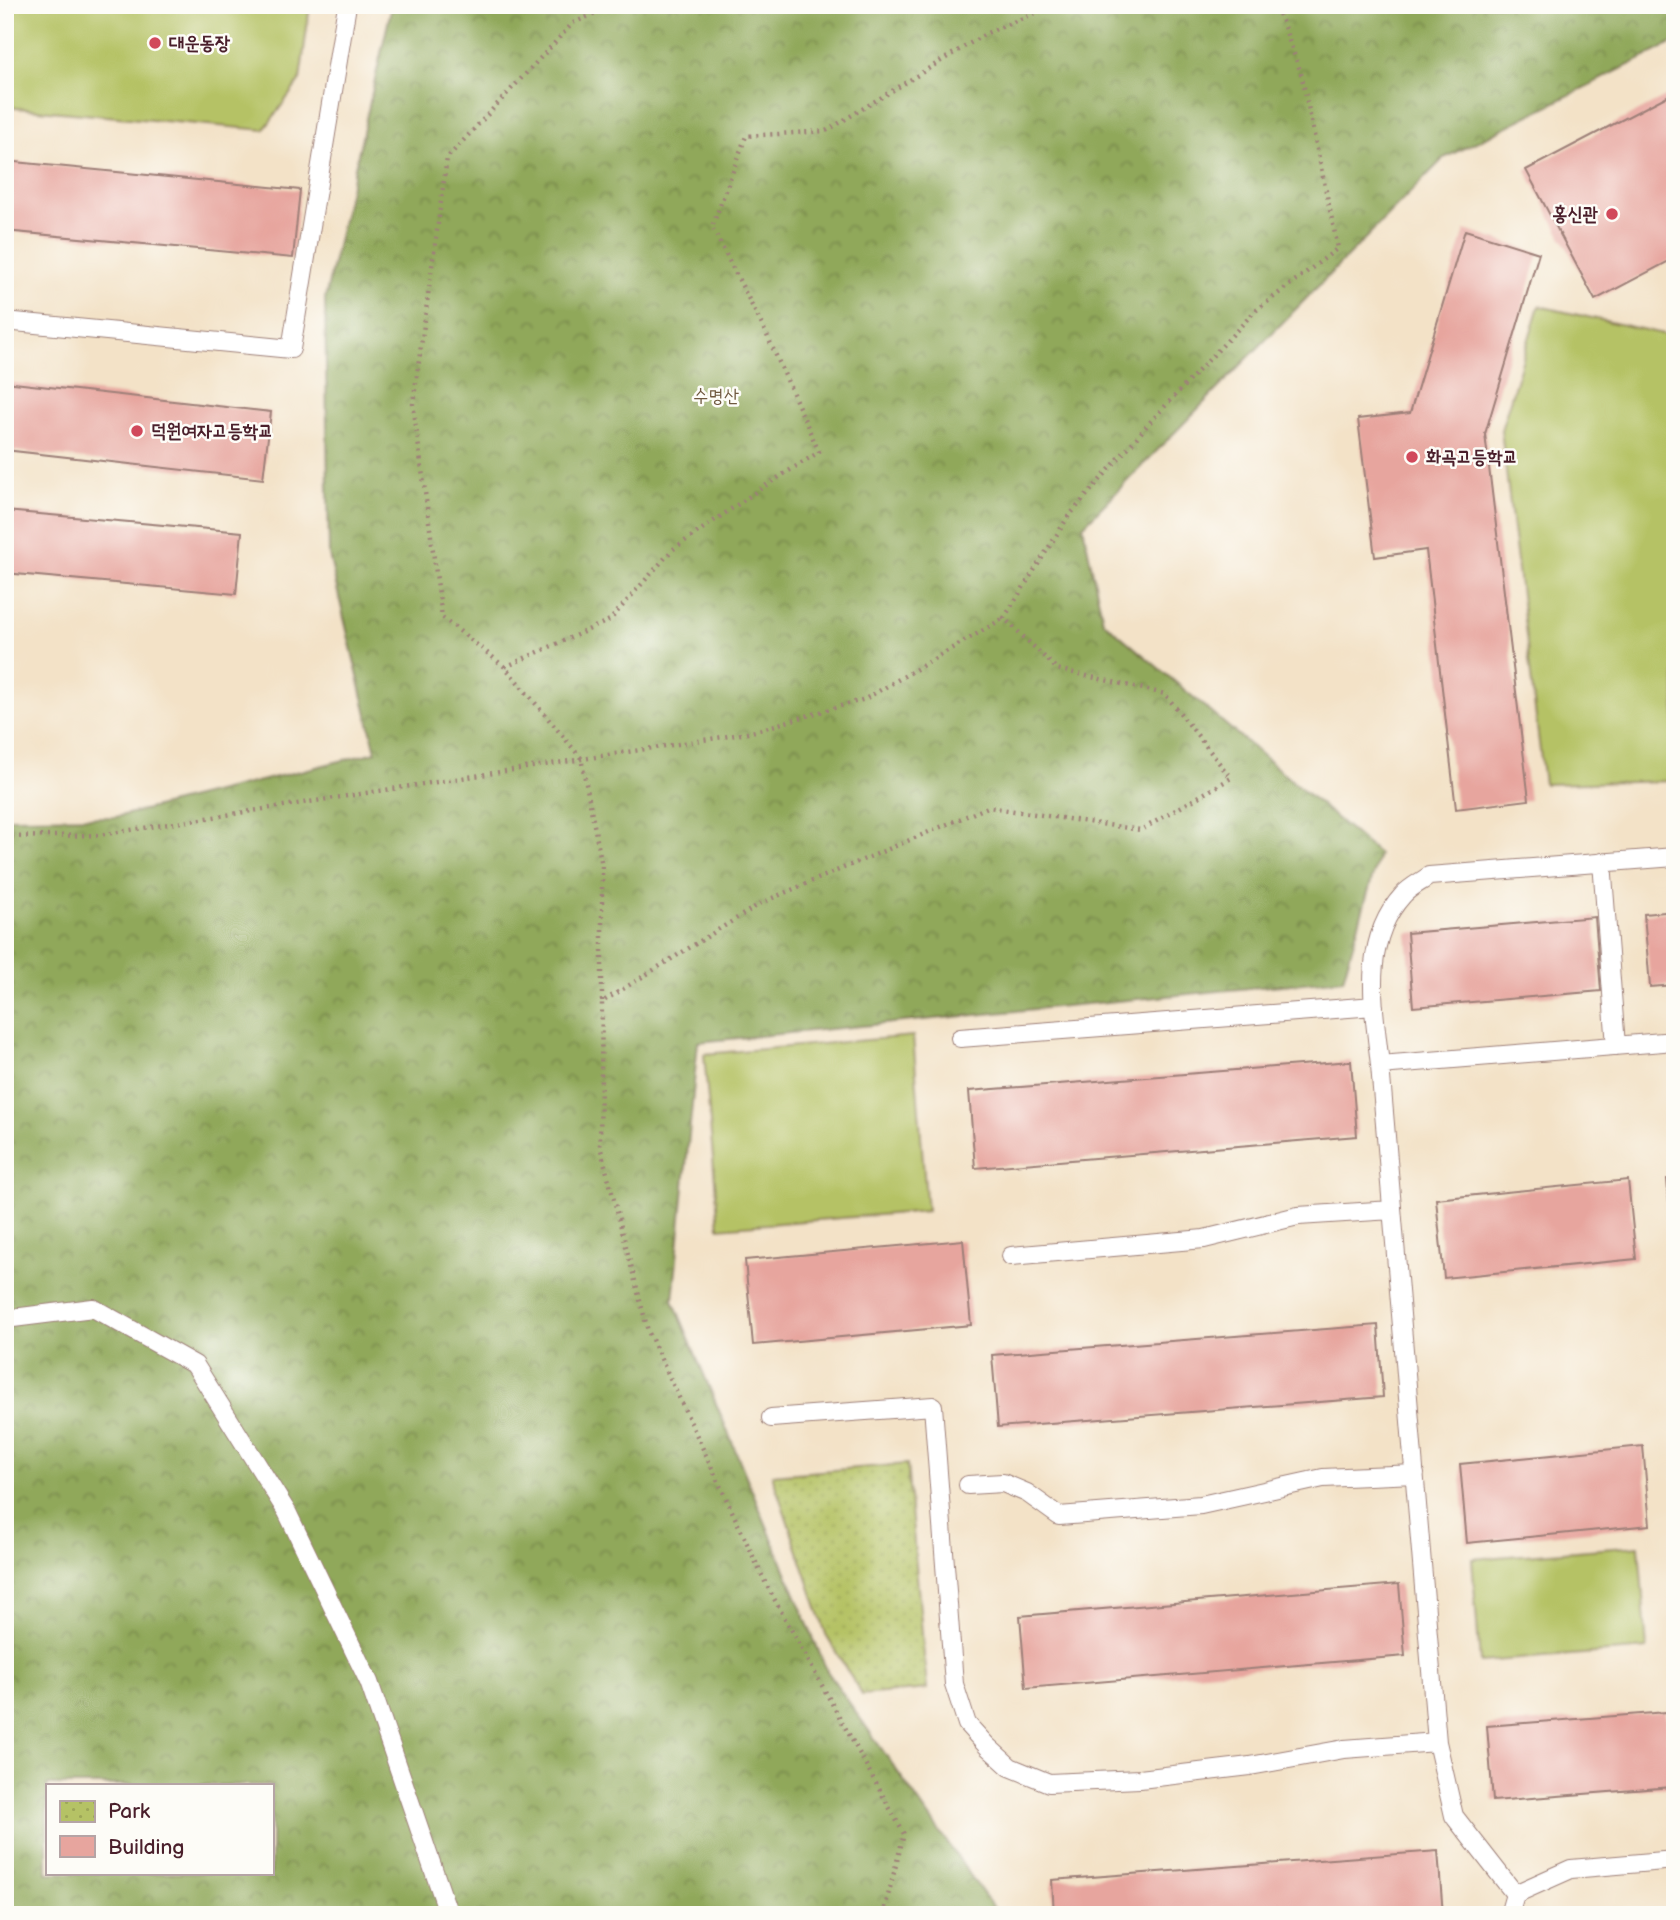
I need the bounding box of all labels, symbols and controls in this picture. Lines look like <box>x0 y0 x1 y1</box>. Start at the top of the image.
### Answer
place label: 대운동장 <box>169 32 231 55</box>
marker: 대운동장 <box>147 35 163 51</box>
place label: 홍신관 <box>1552 203 1599 226</box>
marker: 홍신관 <box>1604 206 1620 222</box>
park label: 수명산 <box>693 385 739 408</box>
place label: 덕원여자고등학교 <box>151 420 273 443</box>
marker: 덕원여자고등학교 <box>129 423 145 439</box>
place label: 화곡고등학교 <box>1426 446 1518 469</box>
marker: 화곡고등학교 <box>1404 449 1420 465</box>
legend <box>46 1784 273 1874</box>
text: Park <box>108 1799 151 1824</box>
text: Building <box>108 1835 184 1860</box>

